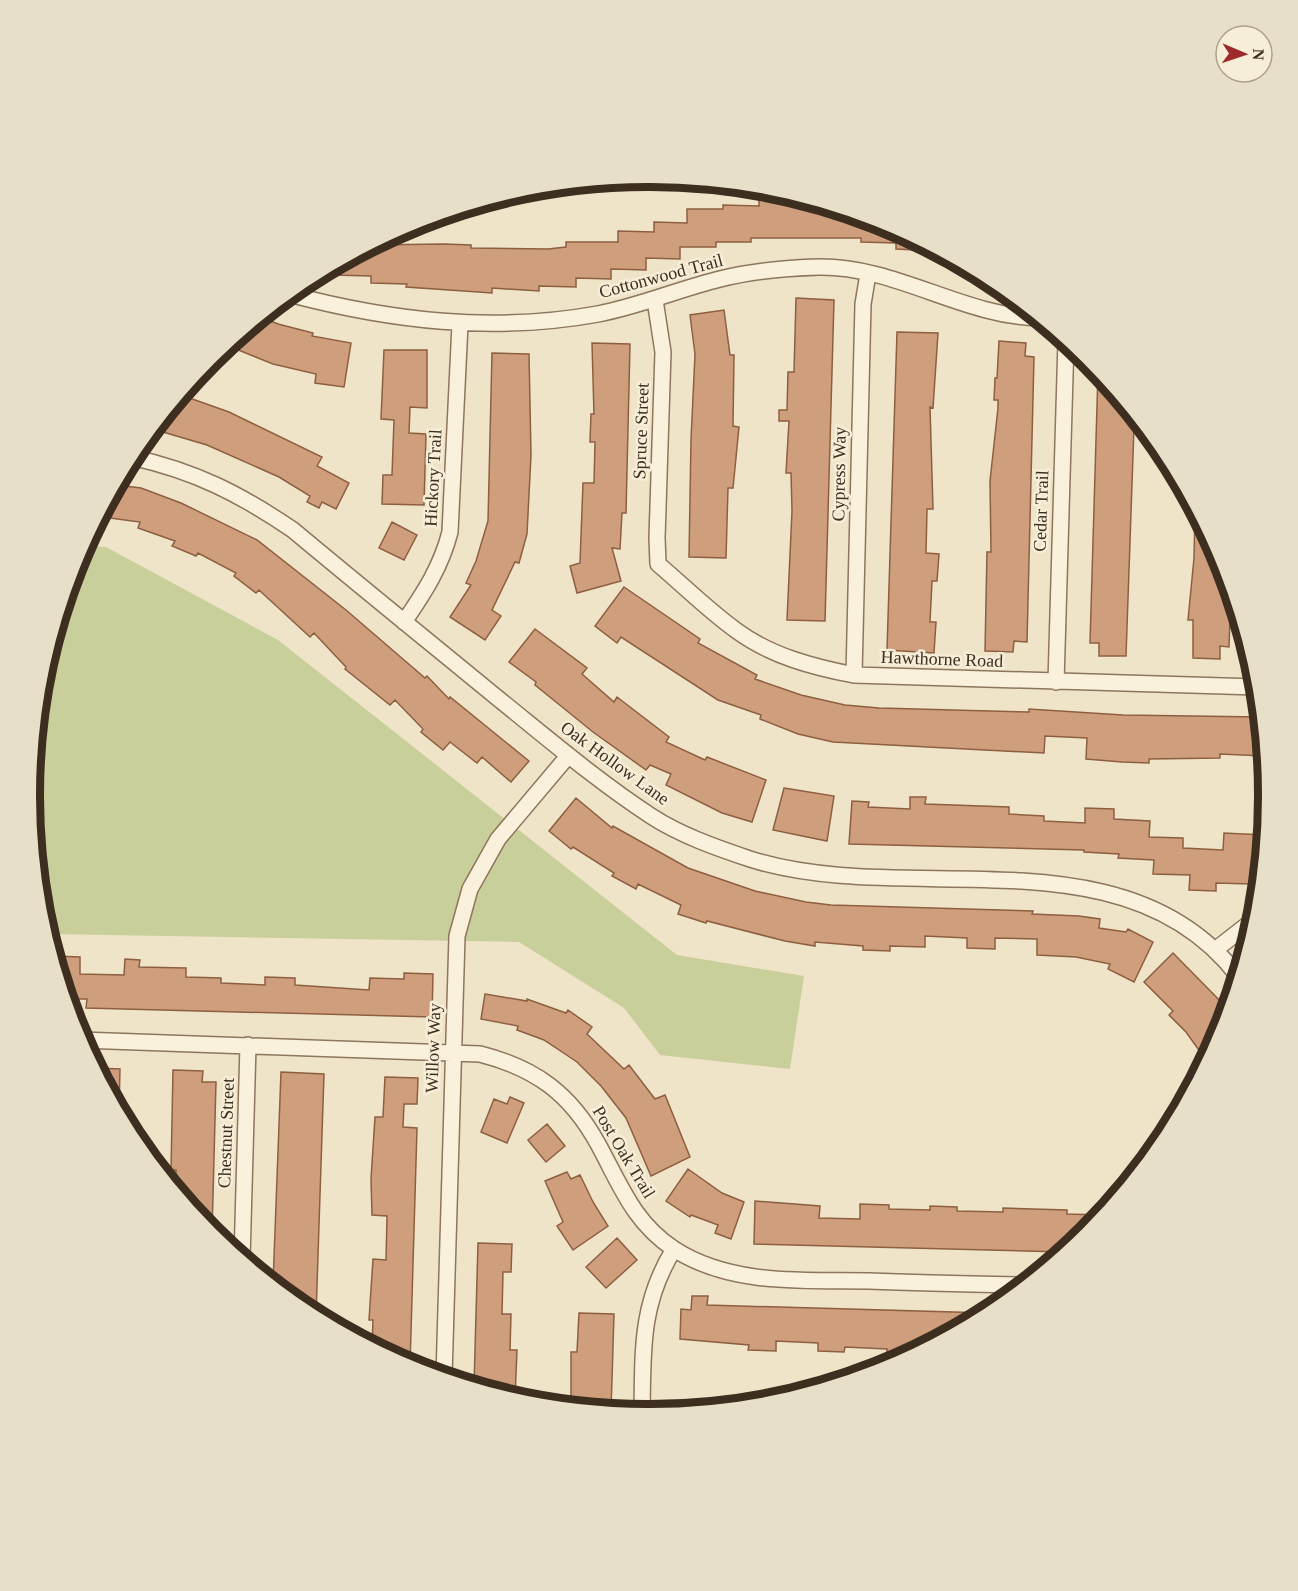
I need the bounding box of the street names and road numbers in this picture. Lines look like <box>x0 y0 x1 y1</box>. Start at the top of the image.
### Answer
street label: Cottonwood Trail <box>597 250 725 302</box>
street label: Spruce Street <box>629 382 653 480</box>
street label: Cypress Way <box>828 426 850 522</box>
street label: Hickory Trail <box>420 429 446 527</box>
street label: Cedar Trail <box>1030 470 1052 552</box>
street label: Hawthorne Road <box>880 647 1004 671</box>
street label: Oak Hollow Lane <box>557 717 673 809</box>
street label: Willow Way <box>421 1003 445 1093</box>
street label: Chestnut Street <box>214 1077 238 1189</box>
street label: Post Oak Trail <box>589 1102 659 1202</box>

